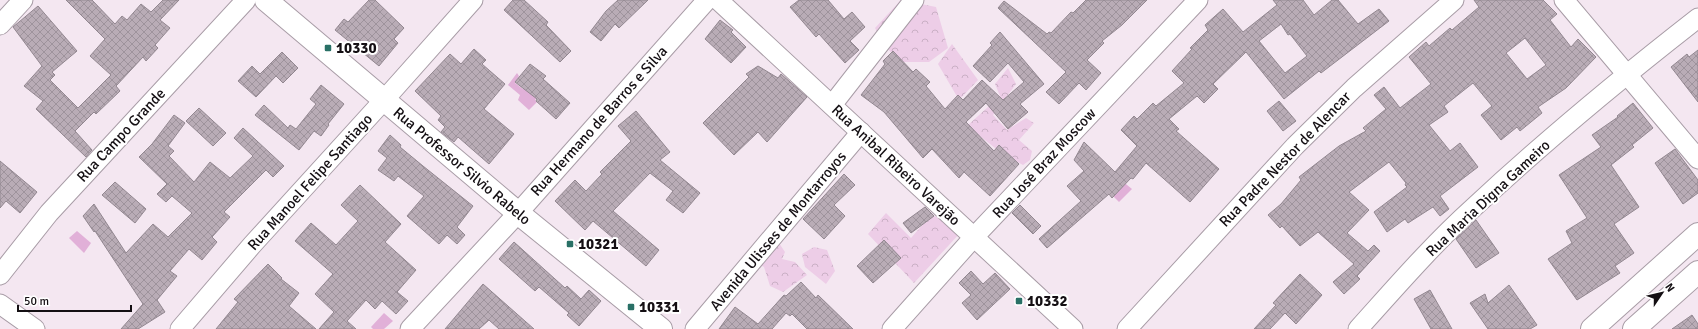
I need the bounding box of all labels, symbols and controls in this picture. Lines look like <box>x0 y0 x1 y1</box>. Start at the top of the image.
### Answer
place label: 10330 <box>336 39 377 57</box>
street label: Rua Hermano de Barros e Silva <box>527 42 671 200</box>
marker: 10330 <box>323 43 333 53</box>
street label: Rua Campo Grande <box>73 84 169 186</box>
street label: Rua Padre Nestor de Alencar <box>1216 87 1355 231</box>
street label: Rua Anibal Ribeiro Varejão <box>828 101 964 229</box>
street label: Rua Professor Silvio Rabelo <box>390 103 534 229</box>
street label: Rua José Braz Moscow <box>988 104 1100 222</box>
street label: Rua Manoel Felipe Santiago <box>244 110 376 254</box>
street label: Rua Maria Digna Gameiro <box>1422 136 1554 260</box>
street label: Avenida Ulisses de Montarroyos <box>706 147 850 314</box>
place label: 10321 <box>578 235 619 253</box>
marker: 10321 <box>565 239 575 249</box>
north arrow <box>1642 273 1682 313</box>
text: N <box>1662 281 1677 294</box>
scale bar <box>18 287 131 313</box>
place label: 10332 <box>1027 292 1068 310</box>
text: 50 m <box>24 294 49 309</box>
marker: 10332 <box>1014 296 1024 306</box>
place label: 10331 <box>639 298 680 316</box>
marker: 10331 <box>626 302 636 312</box>

